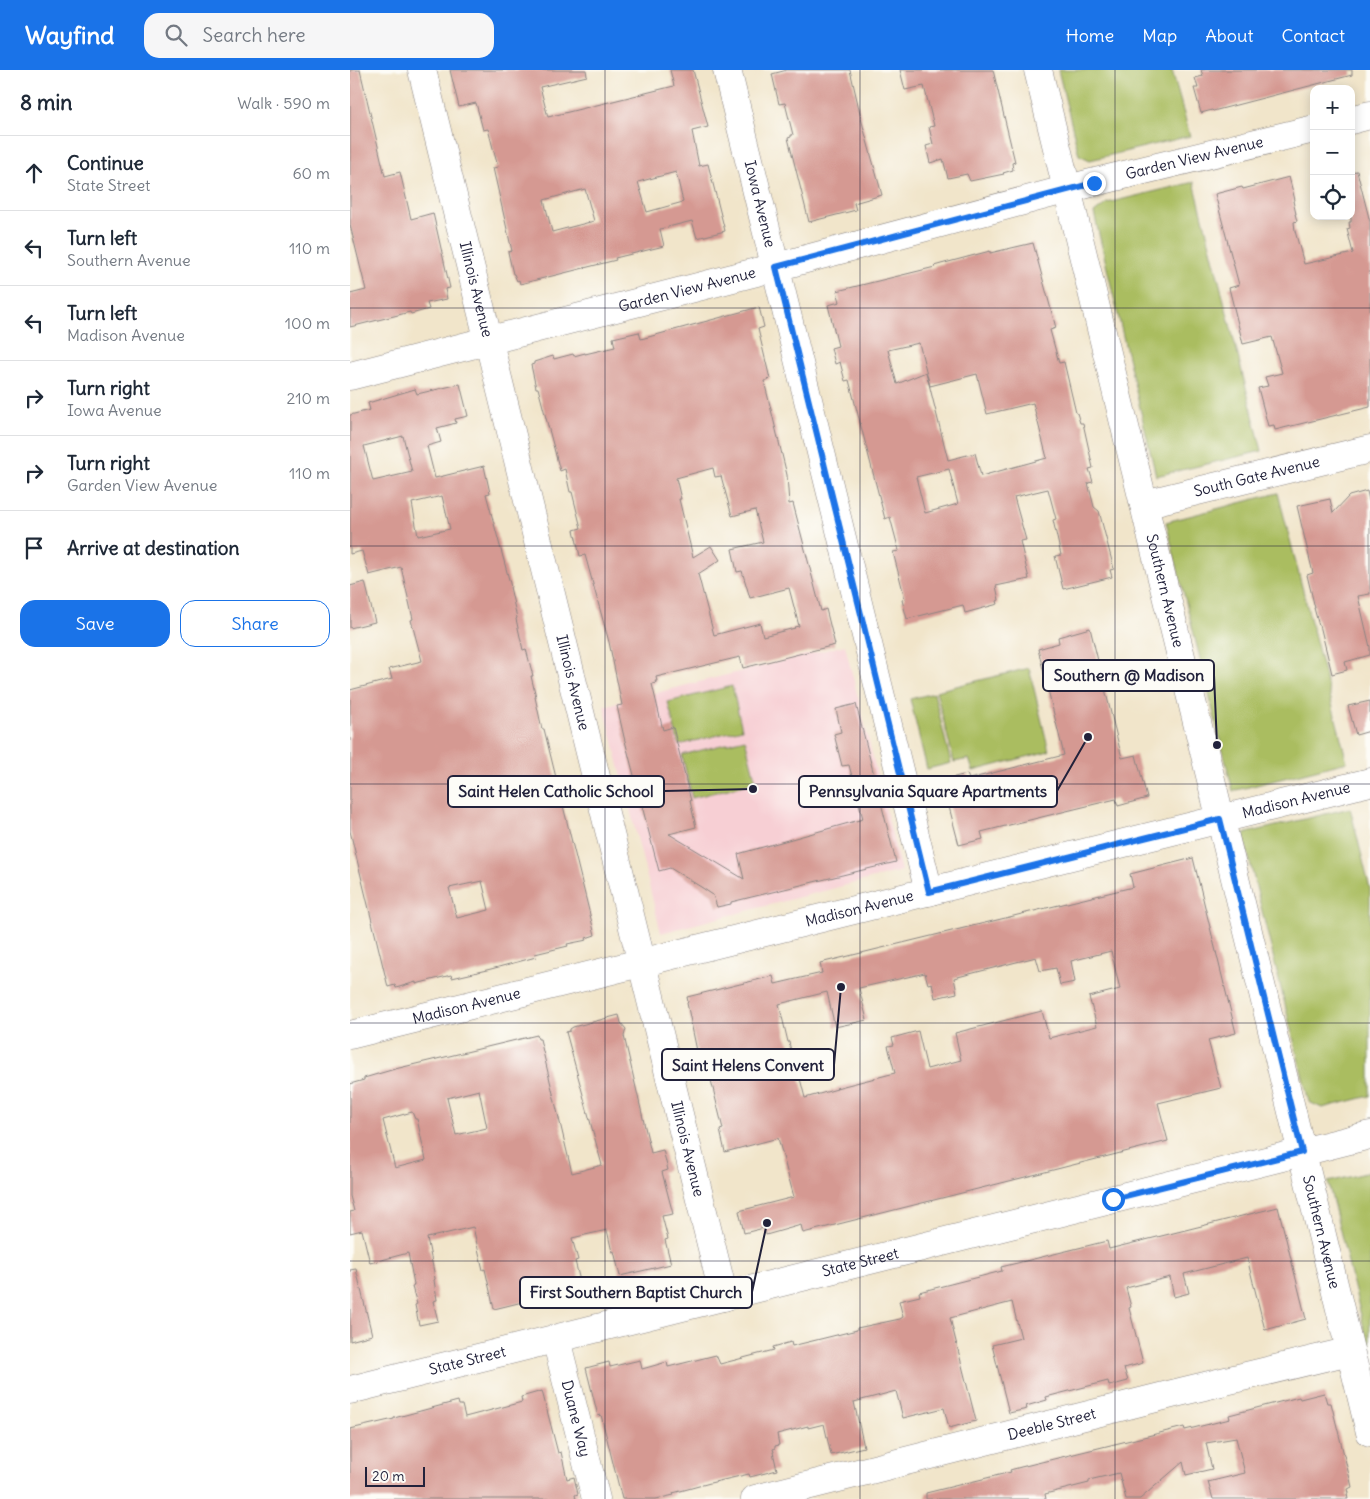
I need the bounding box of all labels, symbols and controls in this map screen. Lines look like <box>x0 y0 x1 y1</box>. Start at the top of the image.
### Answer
search box <box>144 13 494 58</box>
text: Wayfind <box>25 20 114 50</box>
icon: search <box>162 21 190 49</box>
text: Search here <box>202 23 306 47</box>
text: Home <box>1066 24 1114 47</box>
text: Map <box>1142 24 1177 47</box>
text: About <box>1205 24 1253 47</box>
text: Contact <box>1281 24 1345 47</box>
map controls <box>1310 85 1355 220</box>
button: + <box>1310 85 1355 130</box>
text: 8 min <box>20 89 72 116</box>
text: Walk · 590 m <box>237 93 330 113</box>
button: − <box>1310 130 1355 175</box>
street label: Garden View Avenue <box>1123 132 1265 183</box>
text: Continue <box>67 151 144 175</box>
street label: Iowa Avenue <box>741 158 780 249</box>
icon: ahead <box>20 159 48 187</box>
text: 60 m <box>292 163 330 183</box>
route end <box>1083 172 1106 195</box>
text: State Street <box>67 175 151 195</box>
button: locate <box>1310 175 1355 220</box>
text: Turn left <box>67 226 137 250</box>
icon: left <box>20 234 48 262</box>
text: 110 m <box>289 238 330 258</box>
street label: Illinois Avenue <box>456 240 497 339</box>
text: Southern Avenue <box>67 250 191 270</box>
street label: Garden View Avenue <box>616 263 758 316</box>
text: Turn left <box>67 301 137 325</box>
icon: left <box>20 309 48 337</box>
text: 100 m <box>285 313 330 333</box>
text: Madison Avenue <box>67 325 185 345</box>
text: Turn right <box>67 376 150 400</box>
icon: right <box>20 384 48 412</box>
text: 210 m <box>287 388 330 408</box>
text: Iowa Avenue <box>67 400 162 420</box>
text: Turn right <box>67 451 150 475</box>
street label: South Gate Avenue <box>1192 452 1322 501</box>
icon: right <box>20 459 48 487</box>
text: 110 m <box>289 463 330 483</box>
text: Garden View Avenue <box>67 475 217 495</box>
street label: Southern Avenue <box>1142 532 1188 649</box>
icon: arrive <box>20 534 48 562</box>
text: Arrive at destination <box>67 536 240 560</box>
button: Save <box>20 600 170 647</box>
button: Share <box>180 600 330 647</box>
street label: Illinois Avenue <box>552 633 594 732</box>
callout: Southern @ Madison <box>1043 660 1214 691</box>
text: Southern @ Madison <box>1054 665 1204 686</box>
callout: Saint Helen Catholic School <box>448 776 664 807</box>
callout: Pennsylvania Square Apartments <box>799 776 1057 807</box>
street label: Madison Avenue <box>1240 777 1352 822</box>
text: Saint Helen Catholic School <box>458 781 654 801</box>
text: Pennsylvania Square Apartments <box>809 781 1047 802</box>
street label: Madison Avenue <box>803 886 915 931</box>
street label: Madison Avenue <box>410 983 522 1028</box>
callout: Saint Helens Convent <box>662 1049 834 1080</box>
text: Saint Helens Convent <box>672 1055 825 1075</box>
street label: Illinois Avenue <box>667 1099 709 1198</box>
street label: Southern Avenue <box>1299 1173 1345 1290</box>
route start <box>1102 1188 1125 1211</box>
street label: State Street <box>820 1243 900 1281</box>
callout: First Southern Baptist Church <box>520 1277 752 1308</box>
text: First Southern Baptist Church <box>530 1282 742 1303</box>
street label: State Street <box>427 1341 508 1379</box>
street label: Duane Way <box>558 1378 595 1459</box>
street label: Deeble Street <box>1006 1404 1098 1444</box>
scale bar <box>365 1464 425 1487</box>
text: 20 m <box>372 1467 405 1485</box>

